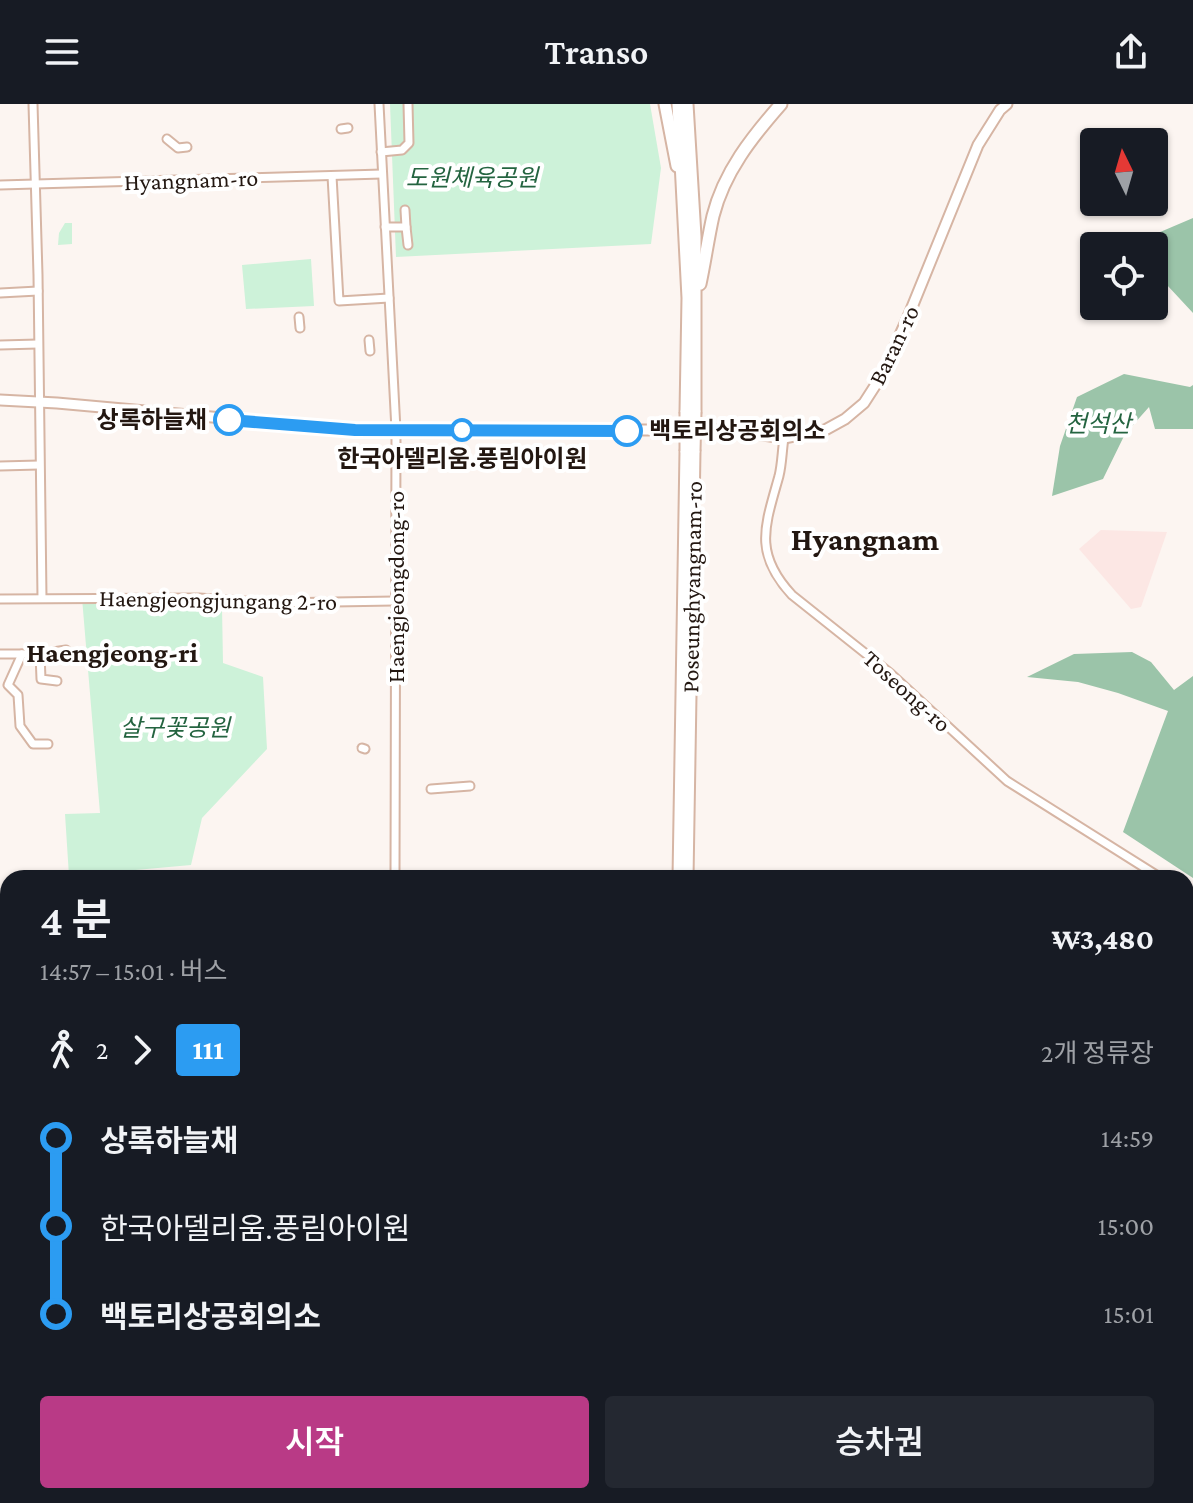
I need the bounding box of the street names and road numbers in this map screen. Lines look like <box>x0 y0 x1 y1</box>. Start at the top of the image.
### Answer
street label: Hyangnam-ro <box>123 164 259 195</box>
street label: Baran-ro <box>863 301 924 389</box>
street label: Poseunghyangnam-ro <box>676 481 707 693</box>
street label: Haengjeongdong-ro <box>382 491 409 683</box>
street label: Haengjeongjungang 2-ro <box>99 584 337 615</box>
street label: Toseong-ro <box>858 644 957 737</box>

